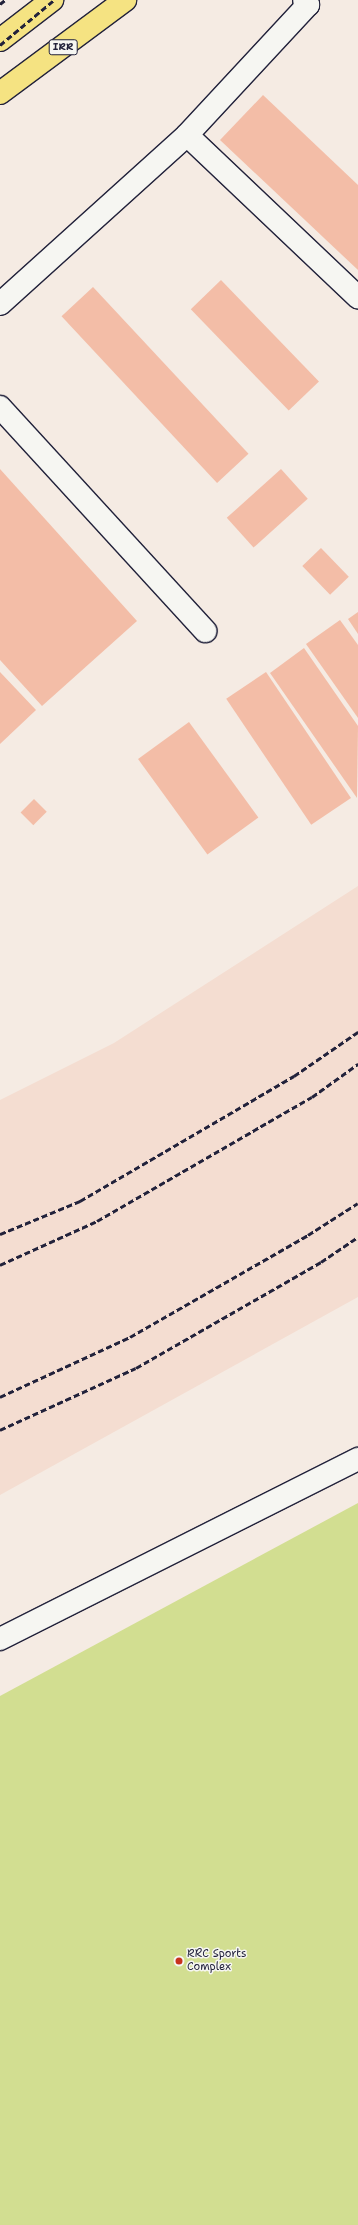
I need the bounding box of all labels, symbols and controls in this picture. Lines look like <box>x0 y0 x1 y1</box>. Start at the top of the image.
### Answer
road number: IRR <box>48 39 78 55</box>
place label: RRC Sports Complex <box>187 1948 246 1974</box>
marker: RRC Sports Complex <box>174 1956 184 1966</box>

